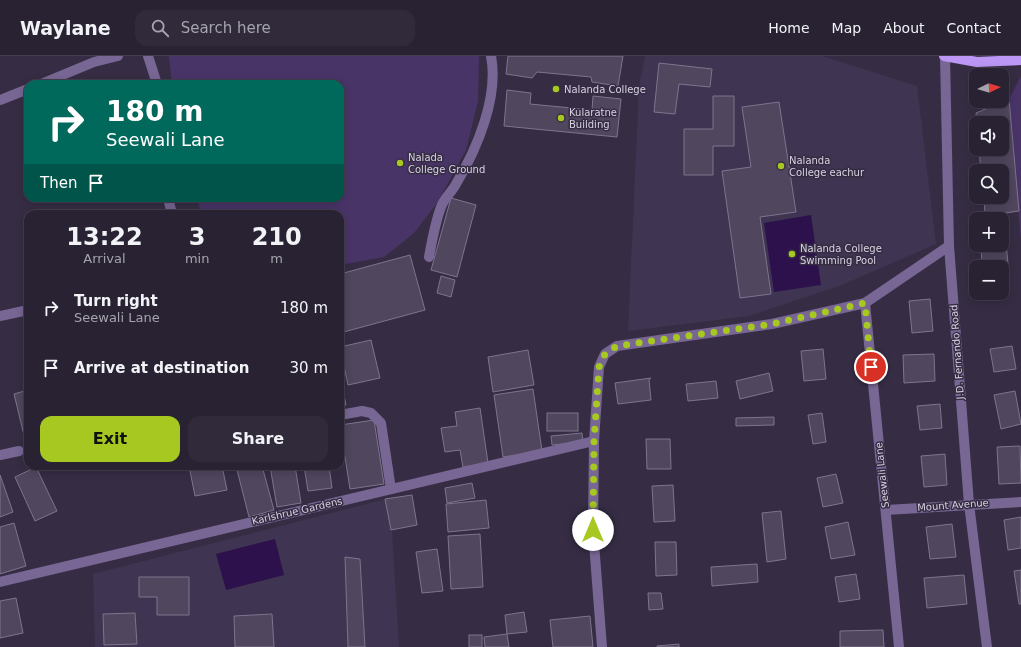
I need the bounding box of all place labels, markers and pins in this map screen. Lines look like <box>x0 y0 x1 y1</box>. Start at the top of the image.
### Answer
marker: Nalanda College <box>551 84 561 94</box>
place label: Nalanda College <box>564 84 646 95</box>
place label: Kularatne Building <box>569 107 617 130</box>
marker: Kularatne Building <box>556 113 566 123</box>
place label: Nalada College Ground <box>408 152 485 175</box>
place label: Nalanda College eachur <box>789 155 865 178</box>
marker: Nalada College Ground <box>395 158 405 168</box>
marker: Nalanda College eachur <box>776 161 786 171</box>
place label: Nalanda College Swimming Pool <box>800 243 882 266</box>
marker: Nalanda College Swimming Pool <box>787 249 797 259</box>
pin <box>854 350 888 384</box>

